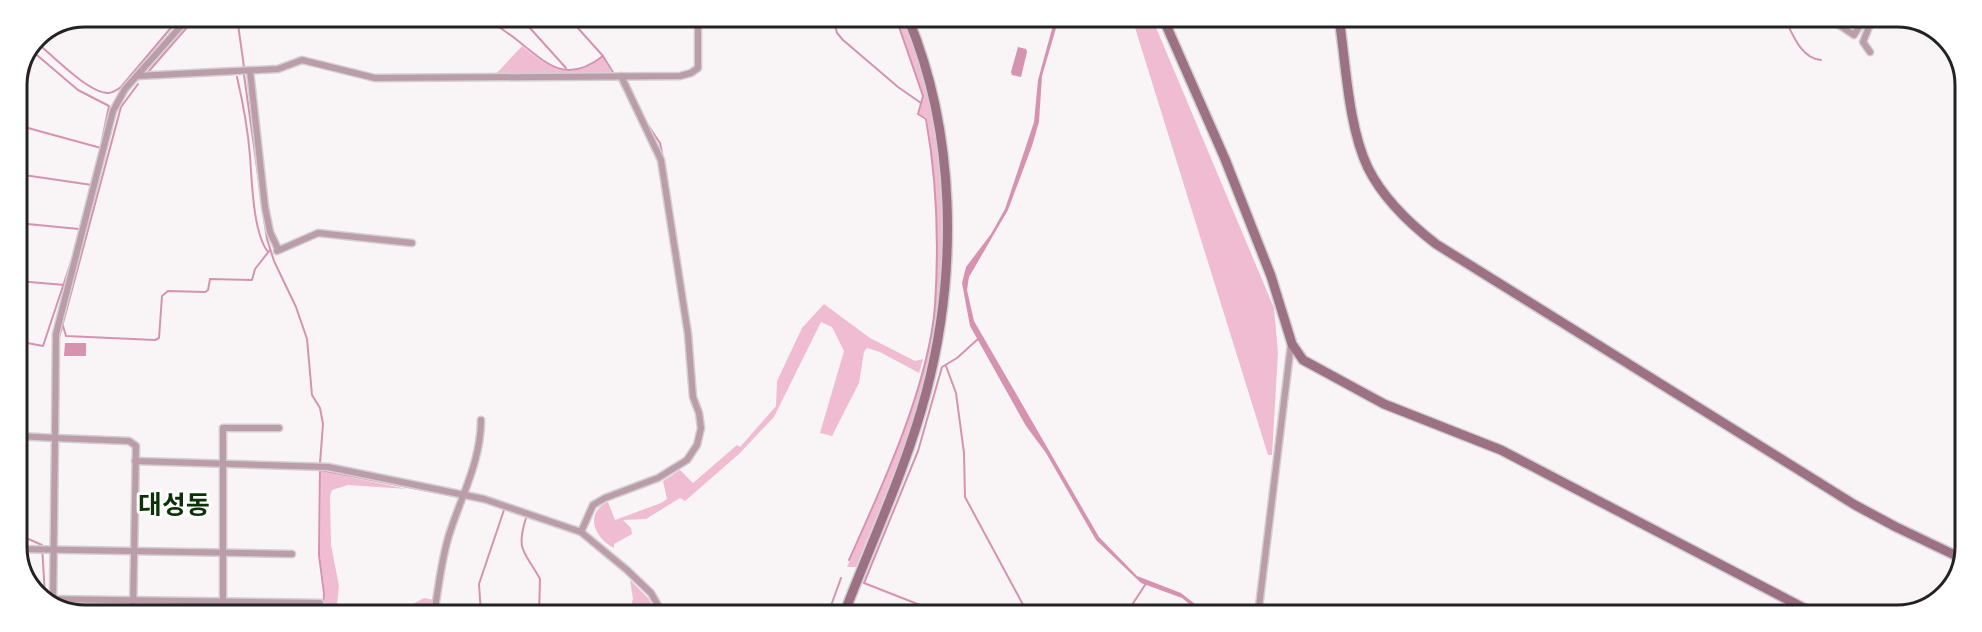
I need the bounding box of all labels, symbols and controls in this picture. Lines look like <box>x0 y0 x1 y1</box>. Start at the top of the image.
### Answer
district label: 대성동 <box>138 486 210 524</box>

